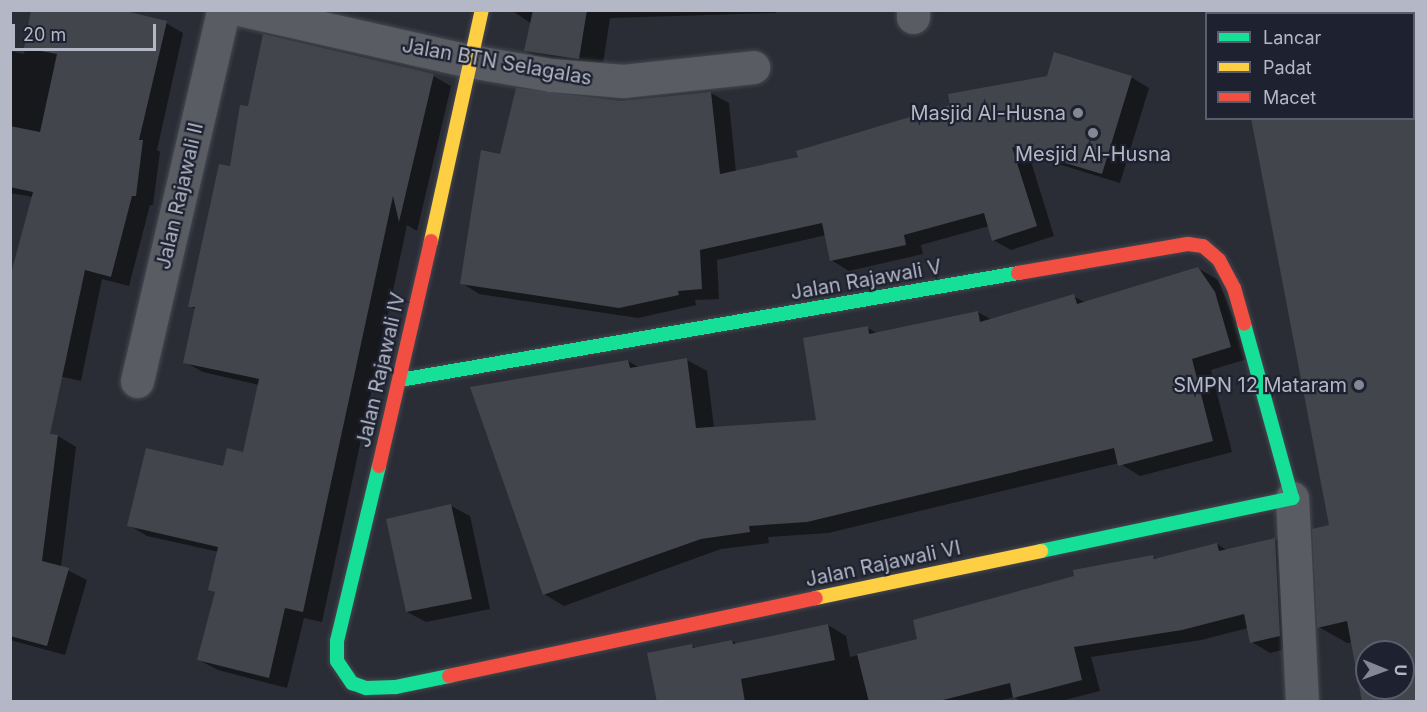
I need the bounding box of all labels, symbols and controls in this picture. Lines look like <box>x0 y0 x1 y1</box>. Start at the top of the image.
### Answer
scale bar <box>15 12 159 50</box>
legend <box>1205 12 1415 120</box>
text: 20 m <box>23 24 66 45</box>
text: Lancar <box>1263 27 1321 48</box>
street label: Jalan BTN Selagalas <box>400 33 594 91</box>
text: Padat <box>1263 57 1312 78</box>
text: Macet <box>1263 87 1316 108</box>
place label: Masjid Al-Husna <box>910 101 1066 125</box>
marker: Masjid Al-Husna <box>1071 106 1085 120</box>
street label: Jalan Rajawali II <box>151 120 209 272</box>
marker: Mesjid Al-Husna <box>1086 126 1100 140</box>
place label: Mesjid Al-Husna <box>1015 142 1171 166</box>
street label: Jalan Rajawali V <box>789 255 943 305</box>
street label: Jalan Rajawali IV <box>352 290 410 450</box>
place label: SMPN 12 Mataram <box>1173 373 1347 397</box>
marker: SMPN 12 Mataram <box>1352 378 1366 392</box>
street label: Jalan Rajawali VI <box>803 536 963 592</box>
north arrow <box>1355 640 1415 700</box>
text: U <box>1391 664 1411 676</box>

